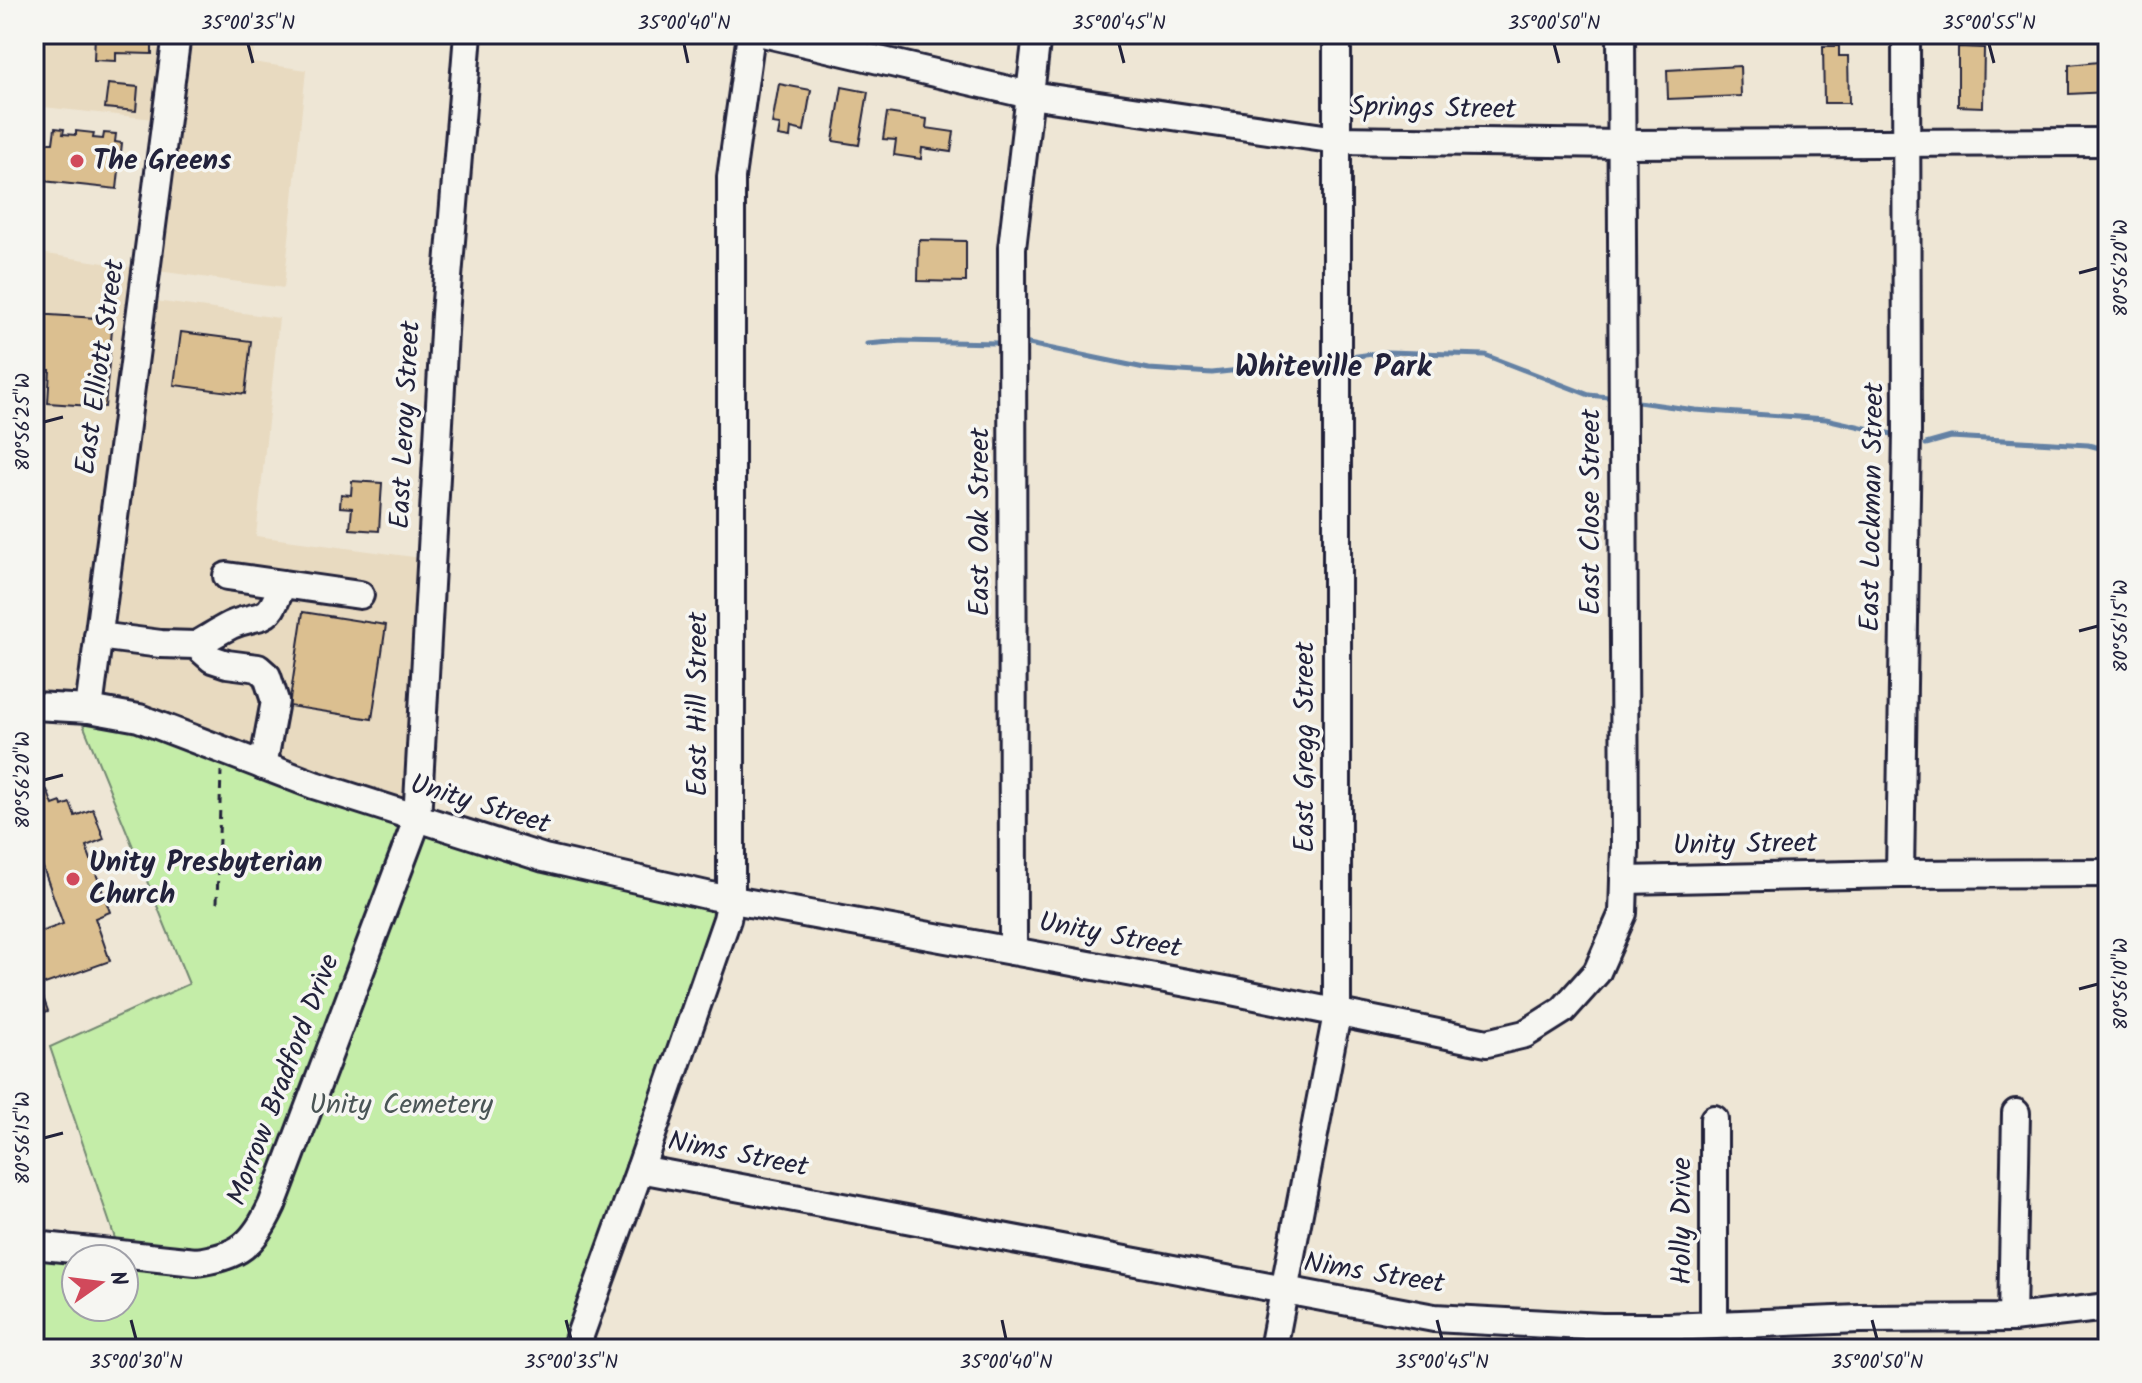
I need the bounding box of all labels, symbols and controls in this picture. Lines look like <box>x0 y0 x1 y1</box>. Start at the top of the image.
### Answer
text: 35°00'35"N <box>201 8 295 40</box>
text: 35°00'40"N <box>637 8 731 40</box>
text: 35°00'45"N <box>1072 8 1166 40</box>
text: 35°00'50"N <box>1508 8 1600 40</box>
text: 35°00'55"N <box>1942 8 2036 40</box>
street label: Springs Street <box>1349 85 1518 133</box>
place label: The Greens <box>93 139 231 184</box>
marker: The Greens <box>68 152 86 170</box>
text: 80°56'20"W <box>2106 219 2138 317</box>
street label: East Elliott Street <box>64 255 139 478</box>
street label: East Leroy Street <box>378 318 434 530</box>
district label: Whiteville Park <box>1235 344 1432 392</box>
text: 80°56'25"W <box>8 373 40 471</box>
street label: East Lockman Street <box>1848 381 1898 632</box>
street label: East Close Street <box>1569 408 1614 615</box>
street label: East Oak Street <box>958 426 1003 617</box>
text: 80°56'15"W <box>2106 580 2138 672</box>
street label: East Hill Street <box>676 610 721 796</box>
street label: East Gregg Street <box>1283 640 1328 853</box>
text: 80°56'20"W <box>8 731 40 829</box>
street label: Unity Street <box>404 762 557 848</box>
street label: Unity Street <box>1672 821 1819 869</box>
place label: Unity Presbyterian Church <box>89 841 323 918</box>
marker: Unity Presbyterian Church <box>64 870 82 888</box>
street label: Unity Street <box>1035 900 1186 972</box>
text: 80°56'10"W <box>2106 938 2138 1030</box>
street label: Morrow Bradford Drive <box>215 947 353 1212</box>
park label: Unity Cemetery <box>309 1083 494 1128</box>
text: 80°56'15"W <box>8 1092 40 1184</box>
street label: Nims Street <box>664 1119 813 1191</box>
street label: Holly Drive <box>1660 1157 1705 1285</box>
street label: Nims Street <box>1300 1241 1449 1308</box>
north arrow <box>60 1243 140 1323</box>
text: N <box>98 1268 136 1290</box>
text: 35°00'30"N <box>89 1347 183 1379</box>
text: 35°00'35"N <box>524 1347 618 1379</box>
text: 35°00'40"N <box>959 1347 1053 1379</box>
text: 35°00'45"N <box>1395 1347 1489 1379</box>
text: 35°00'50"N <box>1831 1347 1923 1379</box>

